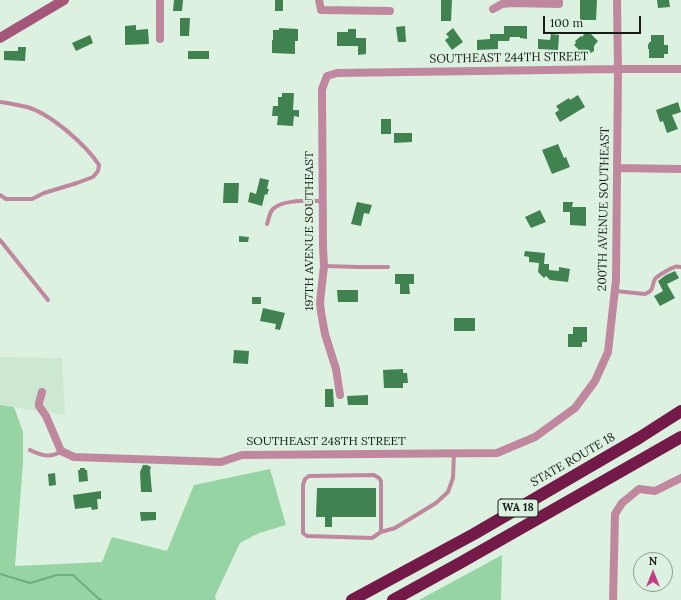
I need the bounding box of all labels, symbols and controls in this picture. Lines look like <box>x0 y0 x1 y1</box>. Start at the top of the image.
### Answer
scale bar <box>545 8 643 34</box>
text: 100 m <box>550 15 583 30</box>
street label: SOUTHEAST 244TH STREET <box>429 49 589 67</box>
street label: 200TH AVENUE SOUTHEAST <box>595 127 613 291</box>
street label: 197TH AVENUE SOUTHEAST <box>303 151 317 311</box>
street label: STATE ROUTE 18 <box>528 430 618 490</box>
street label: SOUTHEAST 248TH STREET <box>246 435 406 449</box>
road number: WA 18 <box>498 499 538 517</box>
north arrow <box>633 552 673 592</box>
text: N <box>649 554 657 568</box>

